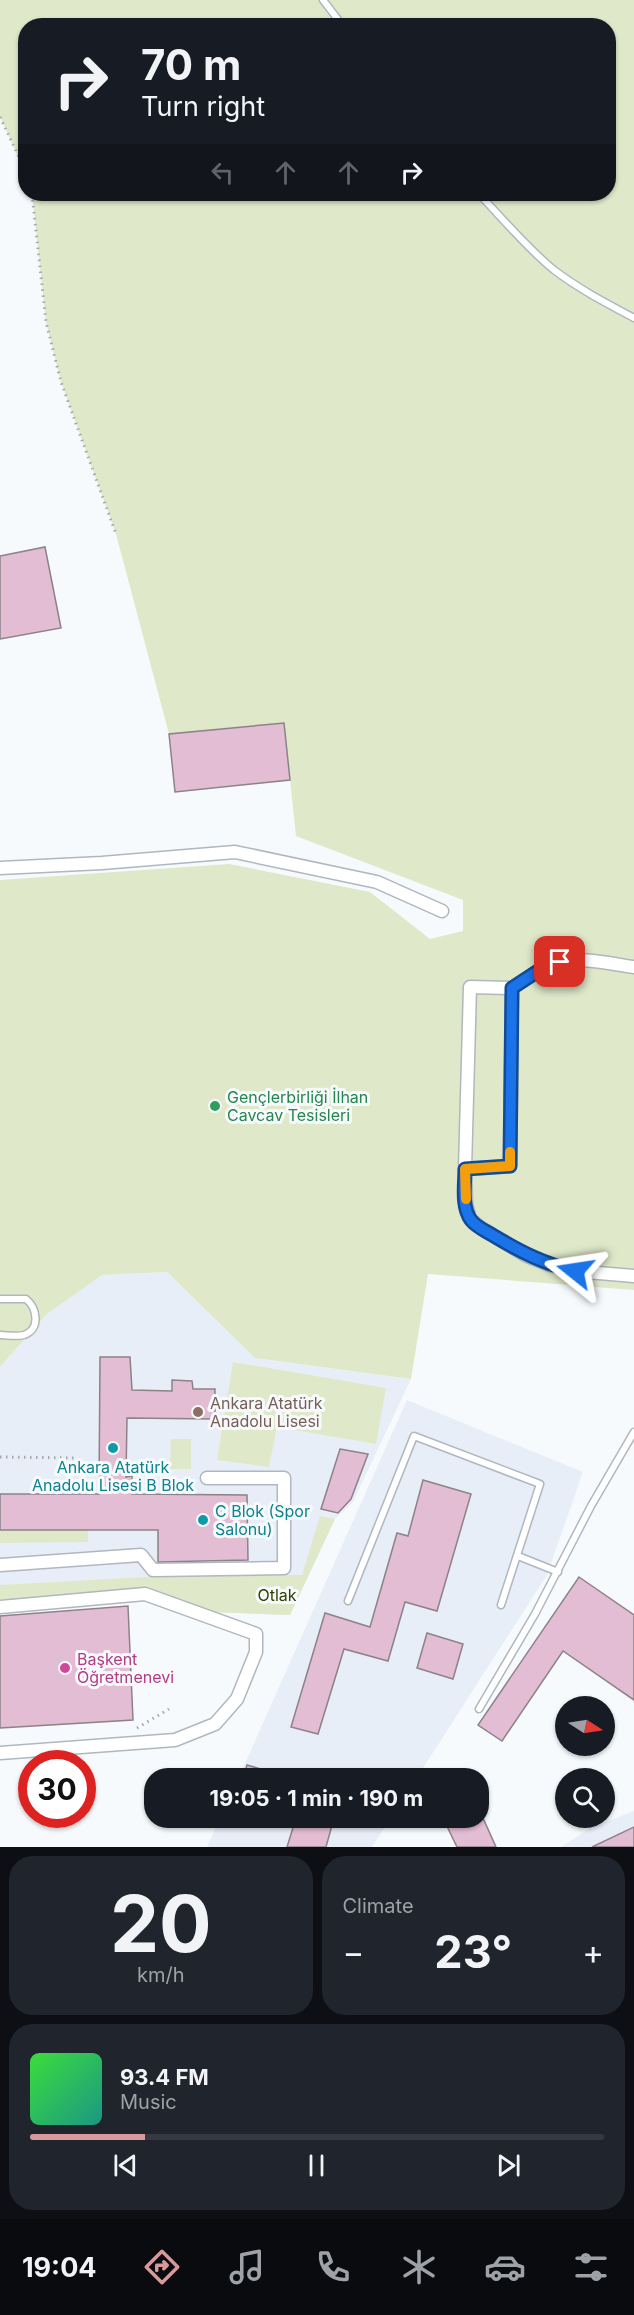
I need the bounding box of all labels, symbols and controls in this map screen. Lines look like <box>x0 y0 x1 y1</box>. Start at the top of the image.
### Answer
text: 70 m <box>141 39 241 90</box>
icon: right <box>42 42 120 120</box>
text: Turn right <box>141 90 265 123</box>
icon: left <box>206 156 239 189</box>
icon: ahead <box>269 156 302 189</box>
icon: ahead <box>332 156 365 189</box>
icon: right <box>395 156 428 189</box>
pin <box>534 936 585 987</box>
icon: arrive <box>543 945 576 978</box>
place label: Gençlerbirliği İlhan Cavcav Tesisleri <box>227 1087 368 1125</box>
marker: Gençlerbirliği İlhan Cavcav Tesisleri <box>208 1099 222 1113</box>
position arrow <box>543 1239 607 1303</box>
place label: Ankara Atatürk Anadolu Lisesi <box>210 1393 323 1431</box>
marker: Ankara Atatürk Anadolu Lisesi <box>191 1405 205 1419</box>
marker: Ankara Atatürk Anadolu Lisesi B Blok <box>106 1441 120 1455</box>
place label: Ankara Atatürk Anadolu Lisesi B Blok <box>32 1457 194 1495</box>
place label: C Blok (Spor Salonu) <box>215 1501 310 1539</box>
marker: C Blok (Spor Salonu) <box>196 1513 210 1527</box>
park label: Otlak <box>257 1585 297 1605</box>
place label: Başkent Öğretmenevi <box>77 1649 174 1687</box>
marker: Başkent Öğretmenevi <box>58 1661 72 1675</box>
north arrow <box>555 1696 615 1756</box>
map controls <box>555 1696 615 1828</box>
speed limit sign: 30 <box>18 1750 96 1828</box>
button: search <box>555 1768 615 1828</box>
text: 19:05 · 1 min · 190 m <box>210 1785 423 1811</box>
text: 20 <box>110 1876 212 1971</box>
text: Climate <box>343 1894 414 1918</box>
text: 23° <box>434 1924 512 1979</box>
text: − <box>343 1932 364 1972</box>
text: + <box>582 1932 604 1972</box>
text: km/h <box>137 1963 185 1987</box>
text: 93.4 FM <box>120 2064 209 2090</box>
text: Music <box>120 2090 177 2114</box>
icon: previous <box>109 2149 142 2182</box>
icon: pause <box>300 2149 333 2182</box>
icon: next <box>492 2149 525 2182</box>
icon: directions <box>141 2246 183 2288</box>
icon: music <box>226 2246 268 2288</box>
icon: phone <box>312 2246 354 2288</box>
icon: climate <box>398 2246 440 2288</box>
icon: car <box>484 2246 526 2288</box>
icon: filters <box>570 2246 612 2288</box>
text: 19:04 <box>22 2251 97 2284</box>

